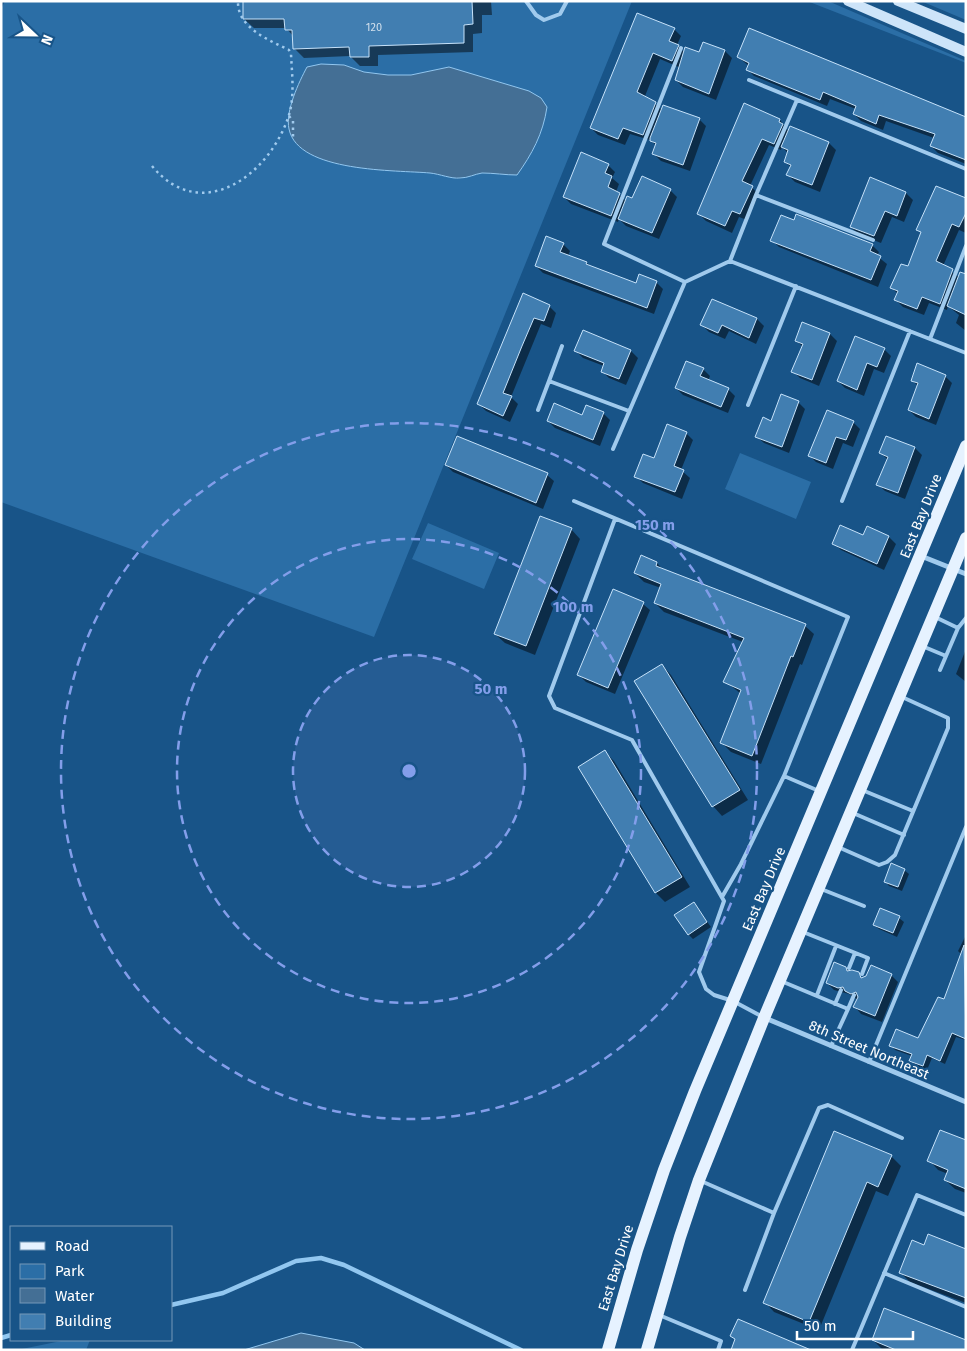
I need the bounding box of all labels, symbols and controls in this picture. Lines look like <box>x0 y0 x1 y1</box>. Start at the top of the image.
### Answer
north arrow <box>10 10 60 60</box>
house number: 120 <box>366 21 382 34</box>
text: N <box>37 32 56 47</box>
street label: East Bay Drive <box>896 471 946 561</box>
text: 150 m <box>635 516 675 534</box>
text: 100 m <box>553 598 593 616</box>
text: 50 m <box>474 680 508 698</box>
centre of rings <box>400 762 418 780</box>
street label: East Bay Drive <box>739 845 789 933</box>
street label: 8th Street Northeast <box>806 1017 933 1083</box>
street label: East Bay Drive <box>595 1223 637 1313</box>
legend <box>10 1226 172 1341</box>
text: Road <box>55 1237 90 1255</box>
text: Park <box>55 1262 85 1280</box>
text: Water <box>55 1287 94 1305</box>
scale bar <box>797 1308 913 1340</box>
text: Building <box>55 1312 111 1330</box>
text: 50 m <box>804 1317 837 1335</box>

